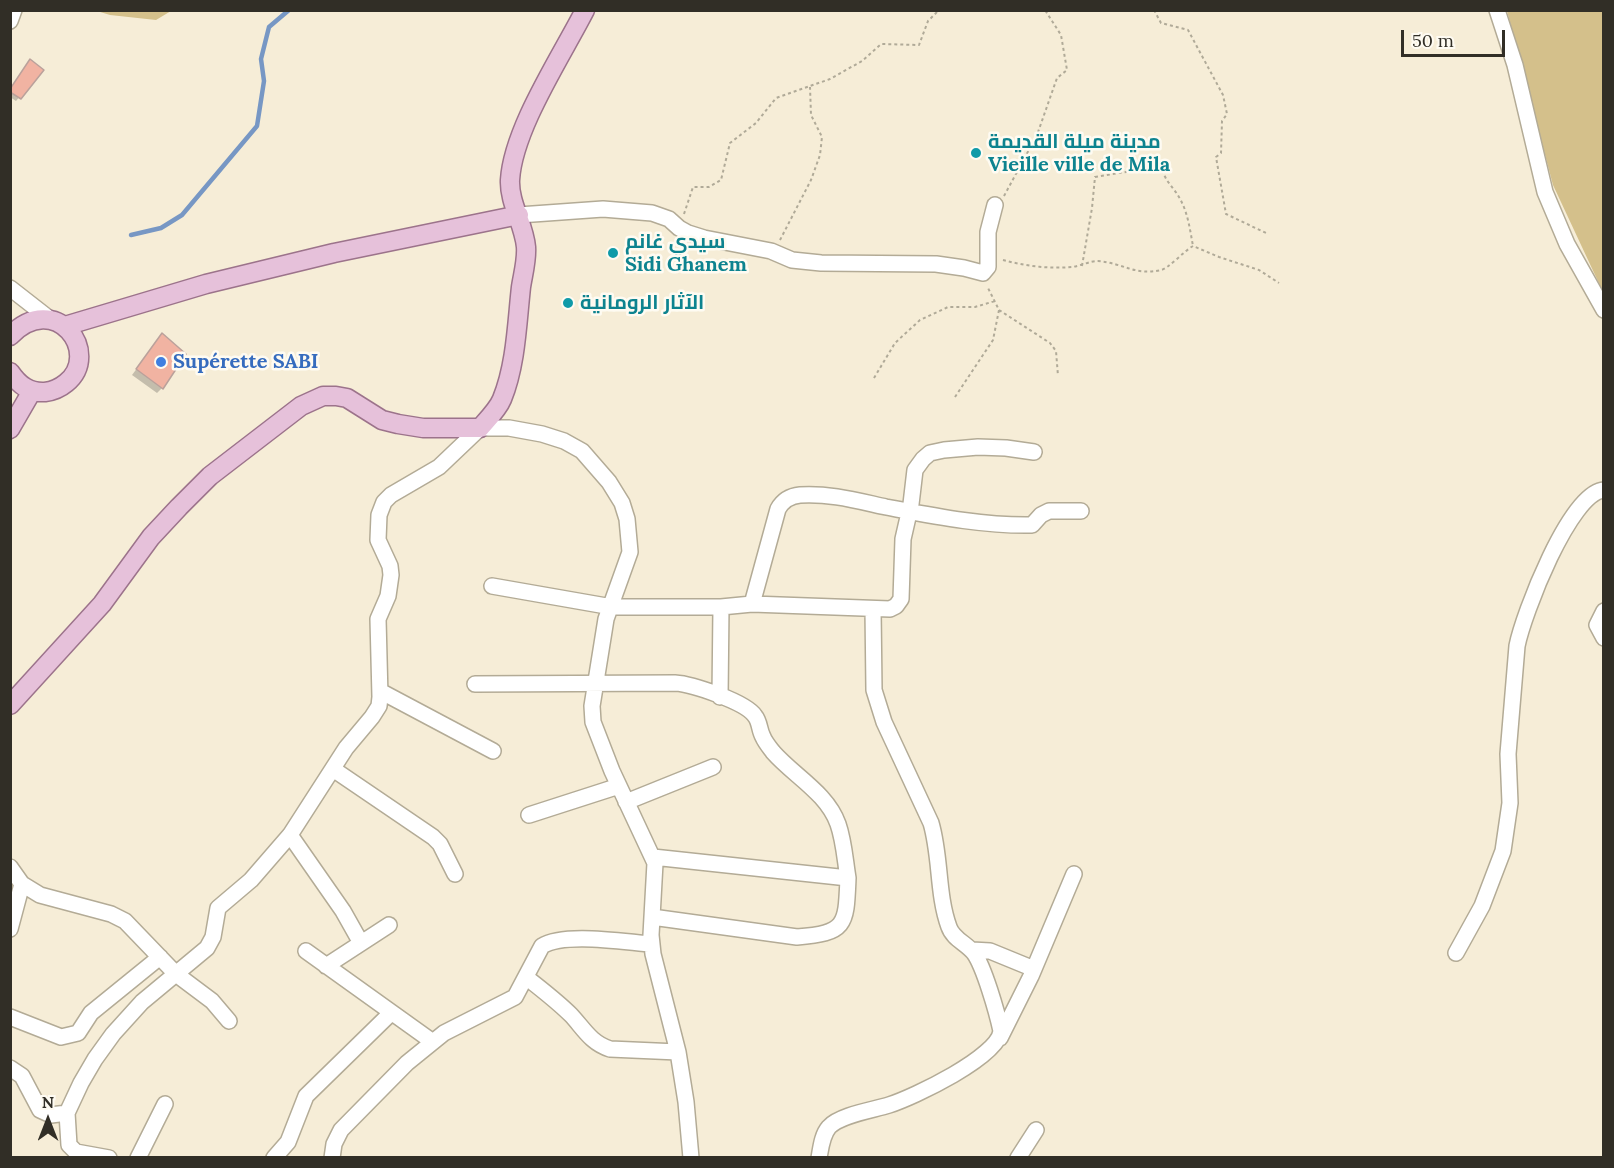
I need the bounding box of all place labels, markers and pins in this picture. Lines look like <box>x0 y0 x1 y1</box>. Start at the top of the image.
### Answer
place label: مدينة ميلة القديمة Vieille ville de Mila <box>988 130 1170 177</box>
marker: مدينة ميلة القديمة Vieille ville de Mila <box>969 146 983 160</box>
place label: سيدي غانم Sidi Ghanem <box>625 230 747 277</box>
marker: سيدي غانم Sidi Ghanem <box>606 246 620 260</box>
place label: الآثار الرومانية <box>580 291 704 315</box>
marker: الآثار الرومانية <box>561 296 575 310</box>
place label: Supérette SABI <box>173 350 319 374</box>
marker: Supérette SABI <box>154 355 168 369</box>

